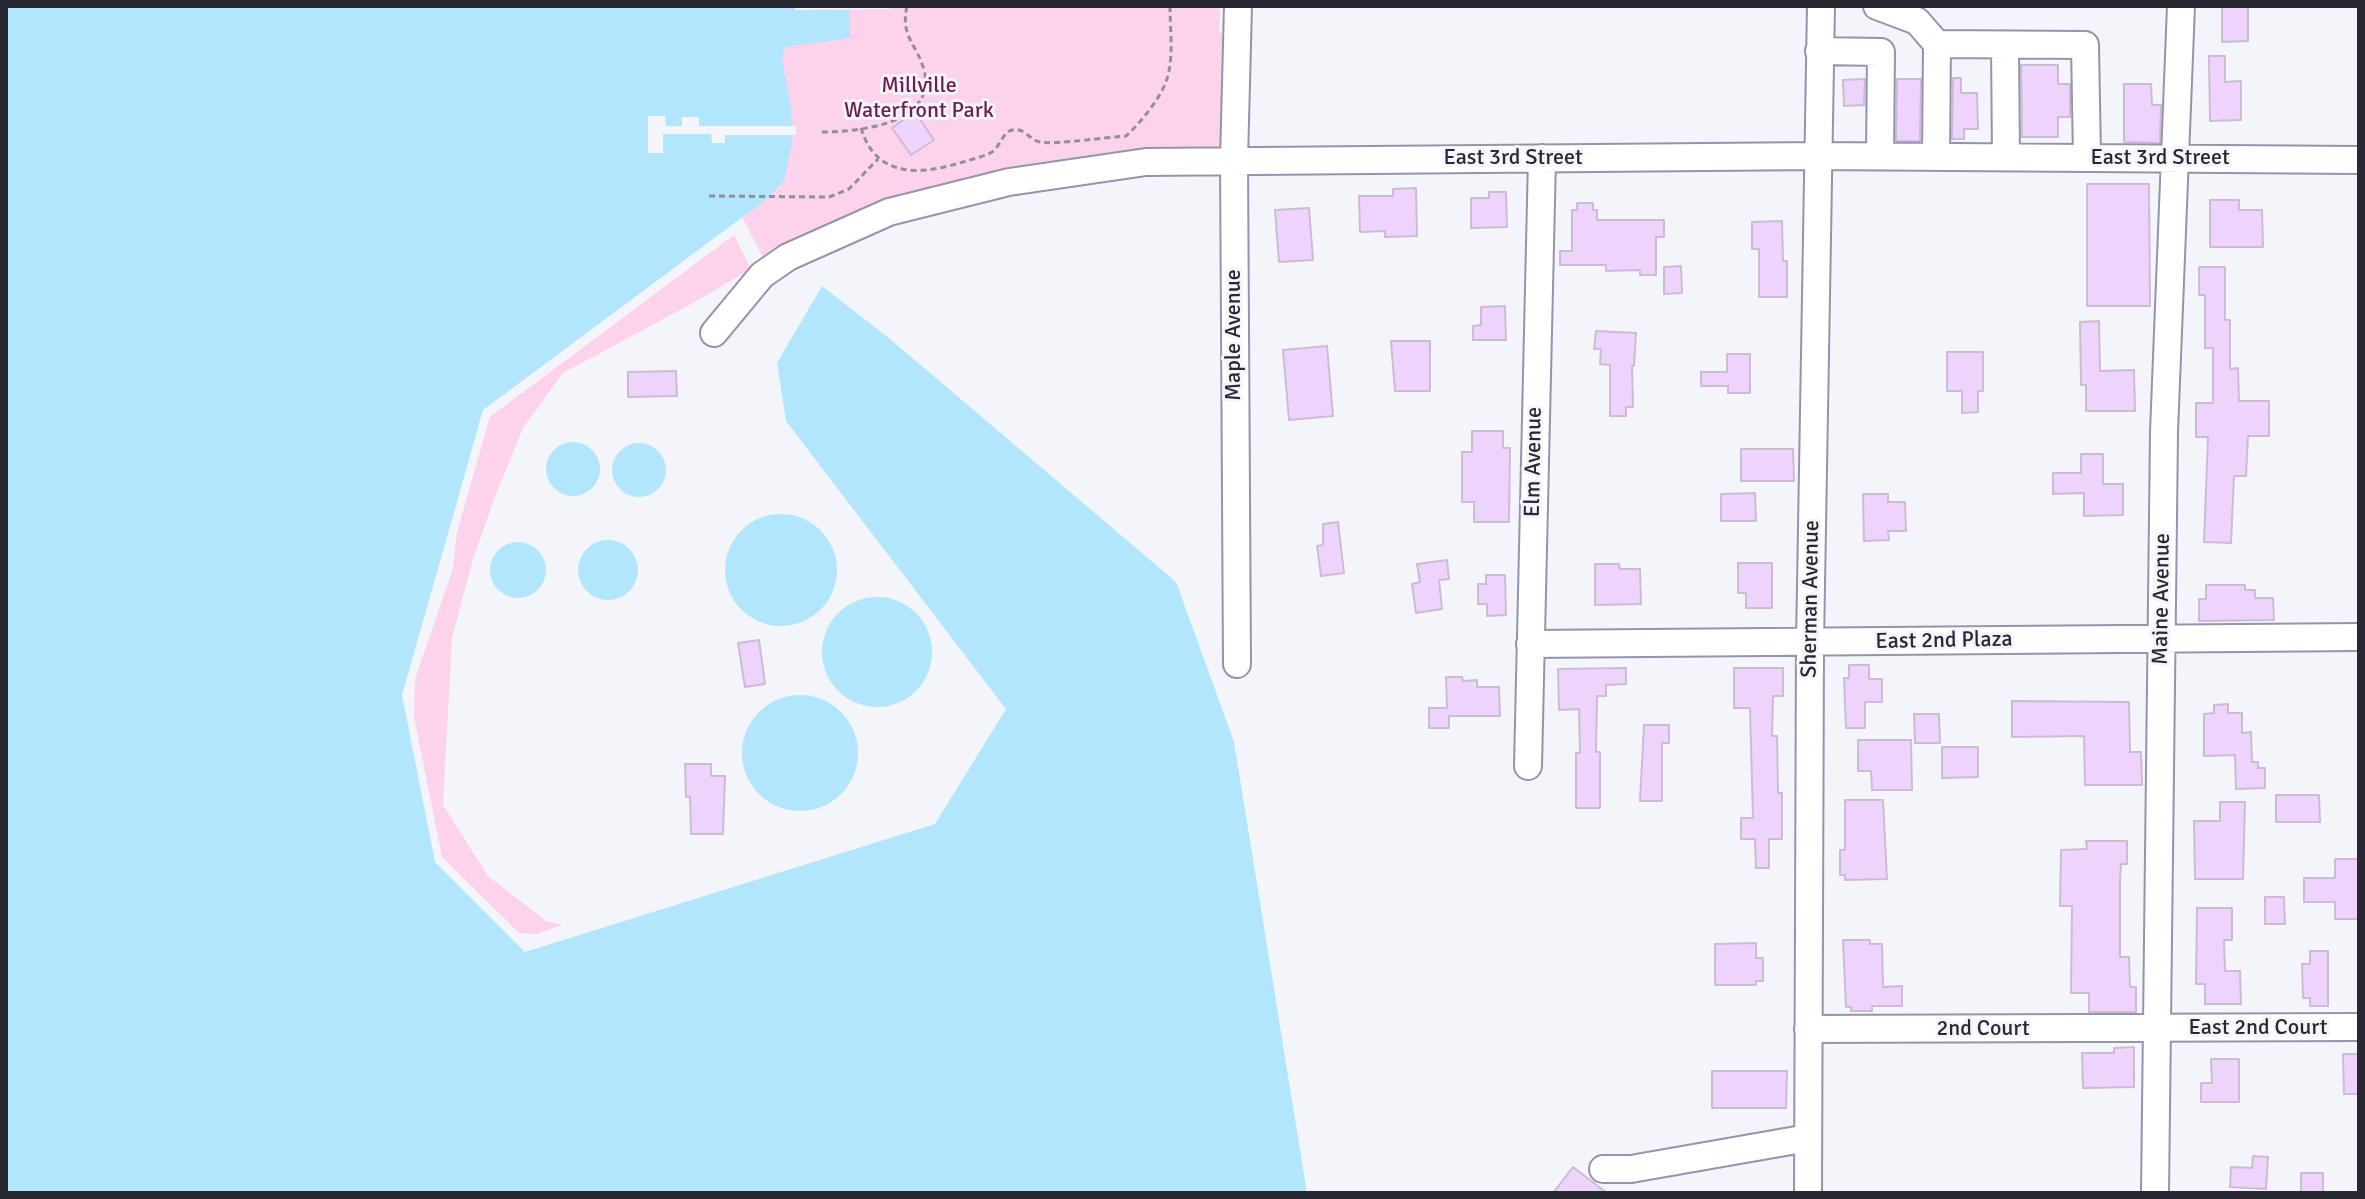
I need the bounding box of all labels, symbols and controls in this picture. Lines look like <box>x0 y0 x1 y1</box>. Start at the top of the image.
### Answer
park label: Millville Waterfront Park <box>844 73 994 124</box>
street label: East 3rd Street <box>1443 145 1583 171</box>
street label: East 3rd Street <box>2090 145 2230 171</box>
street label: Maple Avenue <box>1221 269 1247 401</box>
street label: Elm Avenue <box>1520 407 1548 517</box>
street label: Sherman Avenue <box>1796 520 1826 678</box>
street label: Maine Avenue <box>2148 533 2176 665</box>
street label: East 2nd Plaza <box>1875 627 2013 655</box>
street label: East 2nd Court <box>2189 1015 2327 1041</box>
street label: 2nd Court <box>1936 1016 2030 1042</box>

